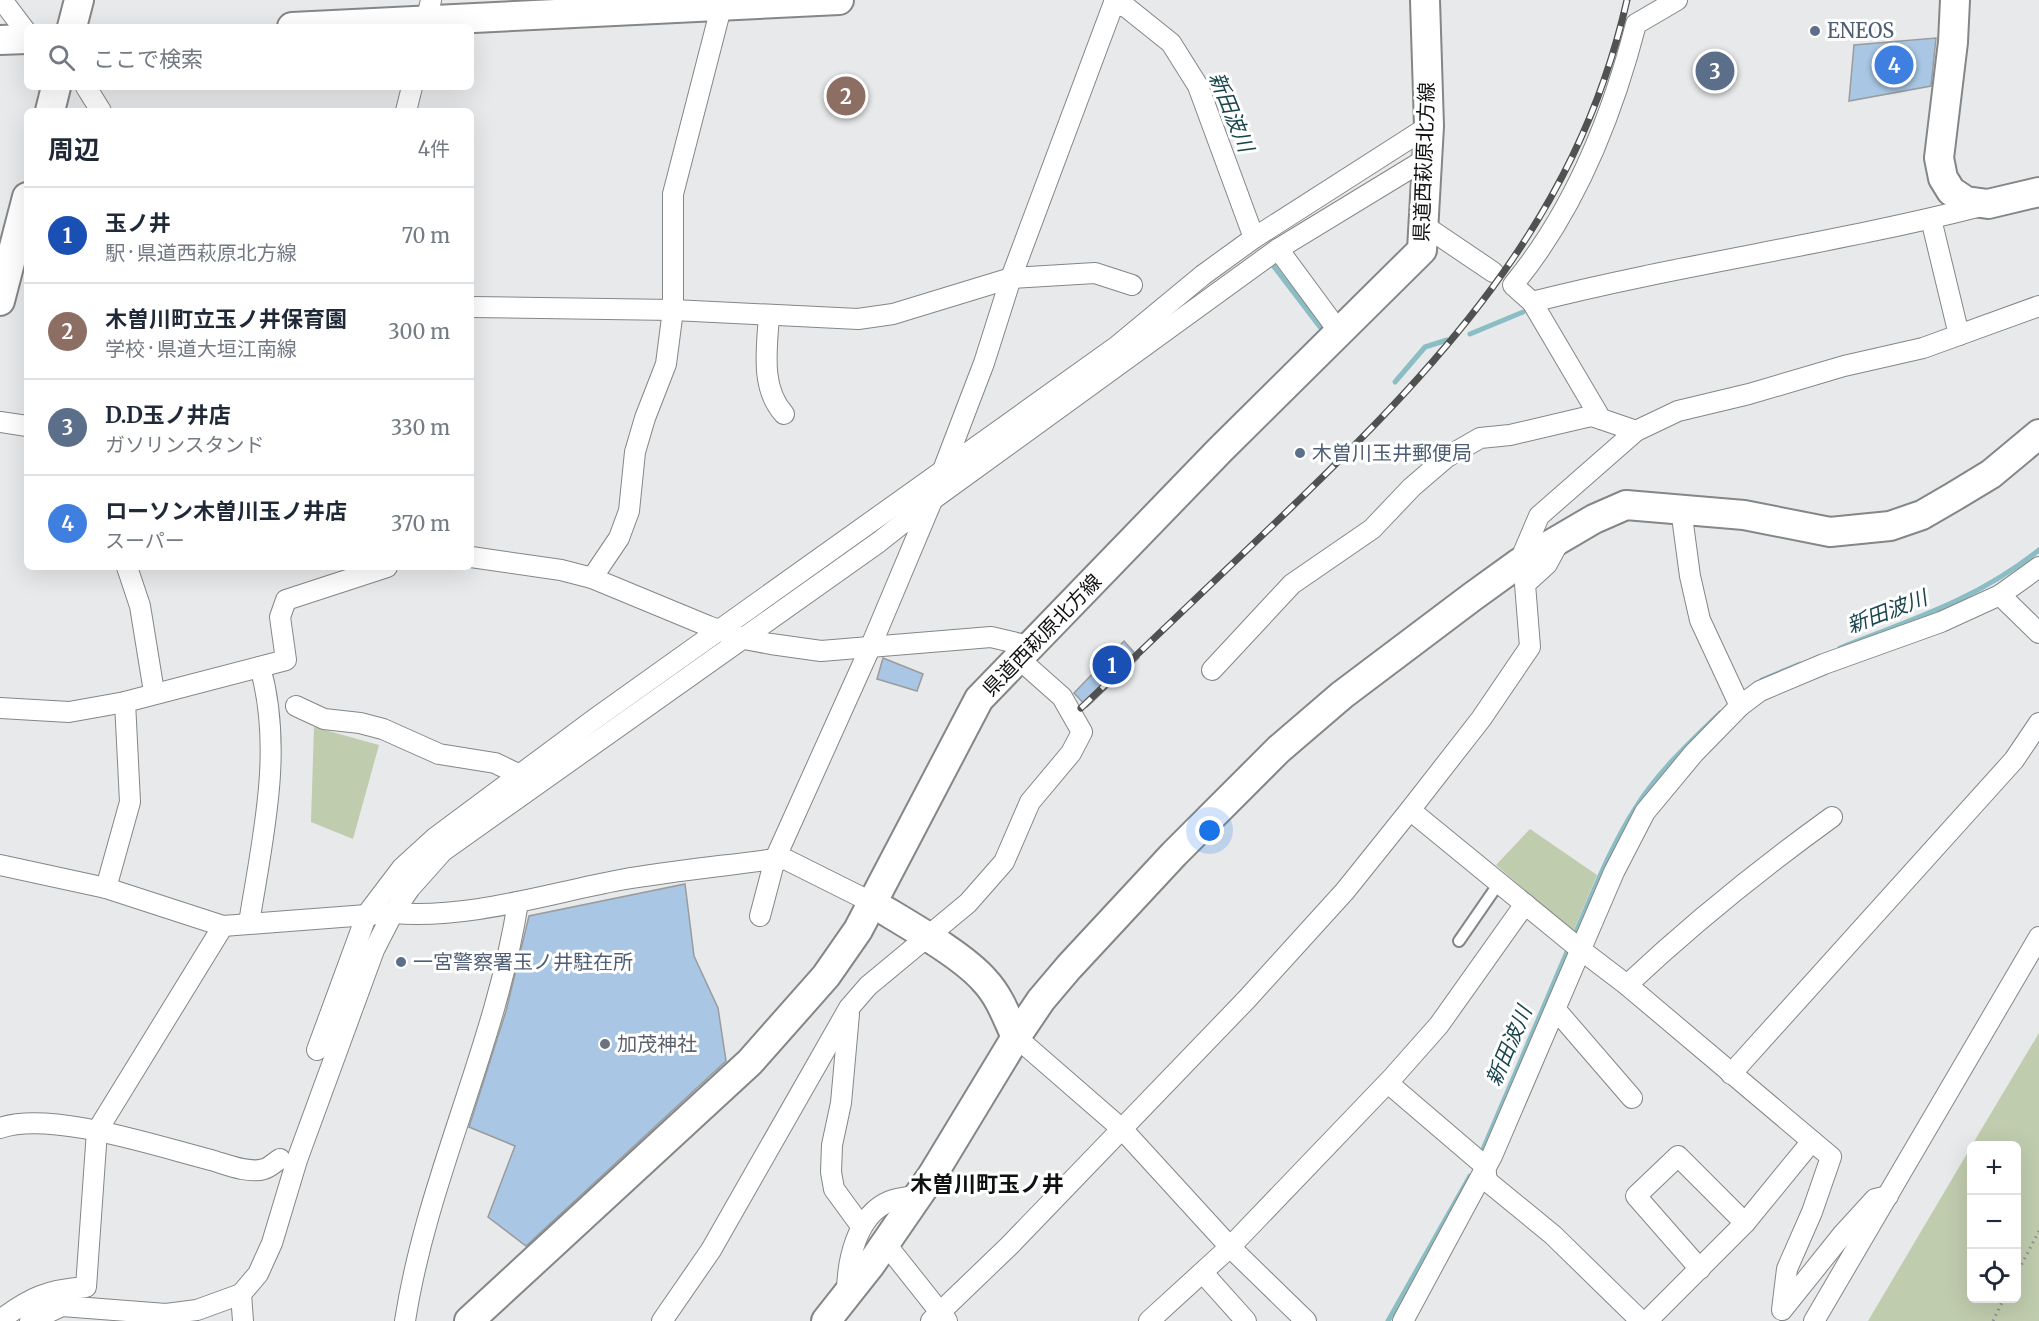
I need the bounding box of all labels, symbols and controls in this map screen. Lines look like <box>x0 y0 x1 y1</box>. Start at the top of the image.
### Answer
place label: ENEOS <box>1827 18 1894 43</box>
search box <box>24 24 474 90</box>
marker: ENEOS <box>1808 24 1822 38</box>
icon: search <box>45 41 78 74</box>
pin: 4 <box>1874 42 1914 88</box>
text: ここで検索 <box>93 45 203 73</box>
pin: 3 <box>1696 48 1734 94</box>
water label: 新田波川 <box>1203 68 1260 158</box>
pin: 2 <box>826 74 866 118</box>
street label: 県道西萩原北方線 <box>1408 82 1439 242</box>
text: 周辺 <box>48 133 100 166</box>
text: 4件 <box>418 136 450 161</box>
text: 玉ノ井 <box>105 209 171 237</box>
text: 1 <box>63 223 72 248</box>
text: 70 m <box>402 223 450 248</box>
text: 駅 · 県道西萩原北方線 <box>105 240 297 265</box>
text: 木曽川町立玉ノ井保育園 <box>105 305 347 333</box>
text: 2 <box>62 319 73 344</box>
text: 300 m <box>388 319 450 344</box>
text: 学校 · 県道大垣江南線 <box>105 336 297 361</box>
text: D.D玉ノ井店 <box>105 401 231 429</box>
text: 3 <box>62 415 73 440</box>
text: 330 m <box>391 415 450 440</box>
text: ガソリンスタンド <box>105 432 265 457</box>
place label: 木曽川玉井郵便局 <box>1312 440 1472 465</box>
marker: 木曽川玉井郵便局 <box>1293 446 1307 460</box>
text: ローソン木曽川玉ノ井店 <box>105 497 347 525</box>
text: 4 <box>61 511 74 536</box>
text: 370 m <box>391 511 450 536</box>
text: スーパー <box>105 528 185 553</box>
street label: 県道西萩原北方線 <box>977 568 1106 701</box>
water label: 新田波川 <box>1843 583 1933 639</box>
pin: 1 <box>1092 642 1132 688</box>
your location <box>1195 816 1224 845</box>
place label: 一宮警察署玉ノ井駐在所 <box>413 949 633 974</box>
marker: 一宮警察署玉ノ井駐在所 <box>394 955 408 969</box>
water label: 新田波川 <box>1480 1000 1538 1090</box>
place label: 加茂神社 <box>617 1031 697 1056</box>
marker: 加茂神社 <box>598 1037 612 1051</box>
map controls <box>1967 1141 2021 1303</box>
button: + <box>1967 1141 2021 1195</box>
district label: 木曽川町玉ノ井 <box>910 1170 1064 1198</box>
button: − <box>1967 1195 2021 1249</box>
button: locate <box>1967 1249 2021 1303</box>

